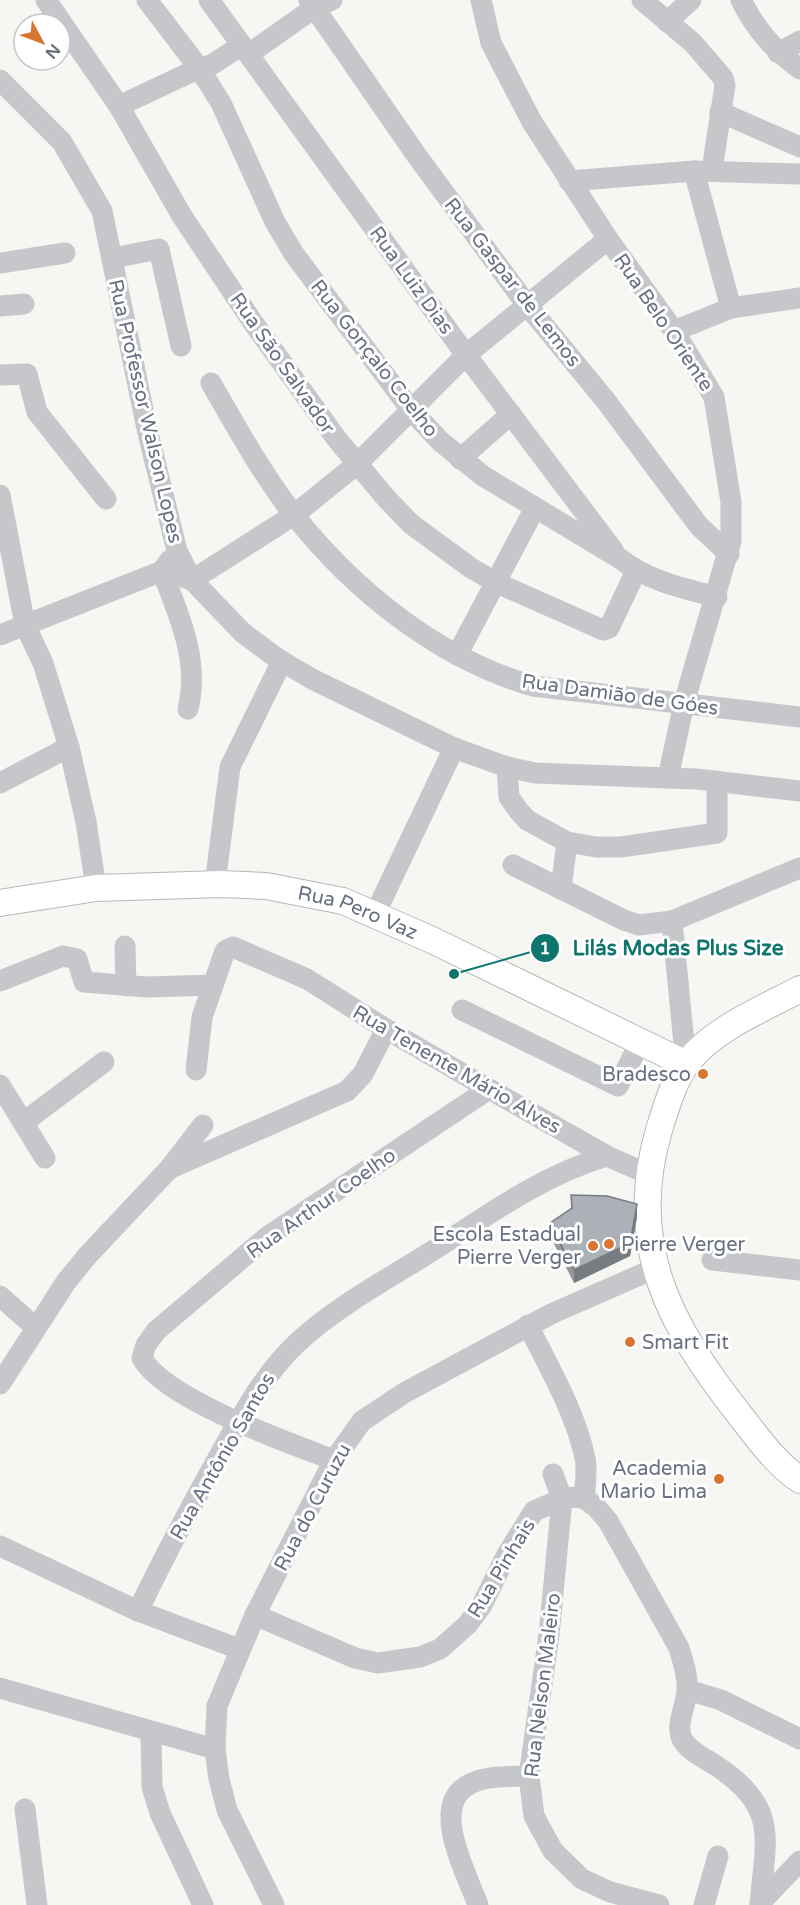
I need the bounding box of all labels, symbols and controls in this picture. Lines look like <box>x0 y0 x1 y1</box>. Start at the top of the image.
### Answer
north arrow <box>12 12 72 72</box>
text: N <box>41 40 64 63</box>
street label: Rua Gaspar de Lemos <box>439 193 586 372</box>
street label: Rua Luiz Dias <box>364 222 458 339</box>
street label: Rua Belo Oriente <box>608 249 718 396</box>
street label: Rua Gonçalo Coelho <box>305 275 443 442</box>
street label: Rua Professor Walson Lopes <box>103 277 187 546</box>
street label: Rua São Salvador <box>225 289 340 439</box>
street label: Rua Damião de Góes <box>520 669 720 721</box>
street label: Rua Pero Vaz <box>296 881 421 945</box>
callout: Lilás Modas Plus Size <box>530 928 795 967</box>
text: Lilás Modas Plus Size <box>572 936 784 961</box>
text: 1 <box>539 937 551 959</box>
street label: Rua Tenente Mário Alves <box>348 1000 565 1139</box>
place label: Bradesco <box>602 1063 691 1087</box>
marker: Bradesco <box>696 1067 710 1081</box>
street label: Rua Arthur Coelho <box>242 1143 401 1264</box>
place label: Escola Estadual Pierre Verger <box>433 1223 581 1270</box>
place label: Pierre Verger <box>621 1233 746 1257</box>
marker: Pierre Verger <box>602 1237 616 1251</box>
marker: Escola Estadual Pierre Verger <box>586 1239 600 1253</box>
place label: Smart Fit <box>642 1331 729 1355</box>
marker: Smart Fit <box>623 1335 637 1349</box>
street label: Rua Antônio Santos <box>165 1369 280 1544</box>
street label: Rua do Curuzu <box>269 1440 357 1575</box>
place label: Academia Mario Lima <box>600 1457 707 1504</box>
marker: Academia Mario Lima <box>712 1472 726 1486</box>
street label: Rua Pinhais <box>463 1515 541 1622</box>
street label: Rua Nelson Maleiro <box>520 1592 566 1779</box>

